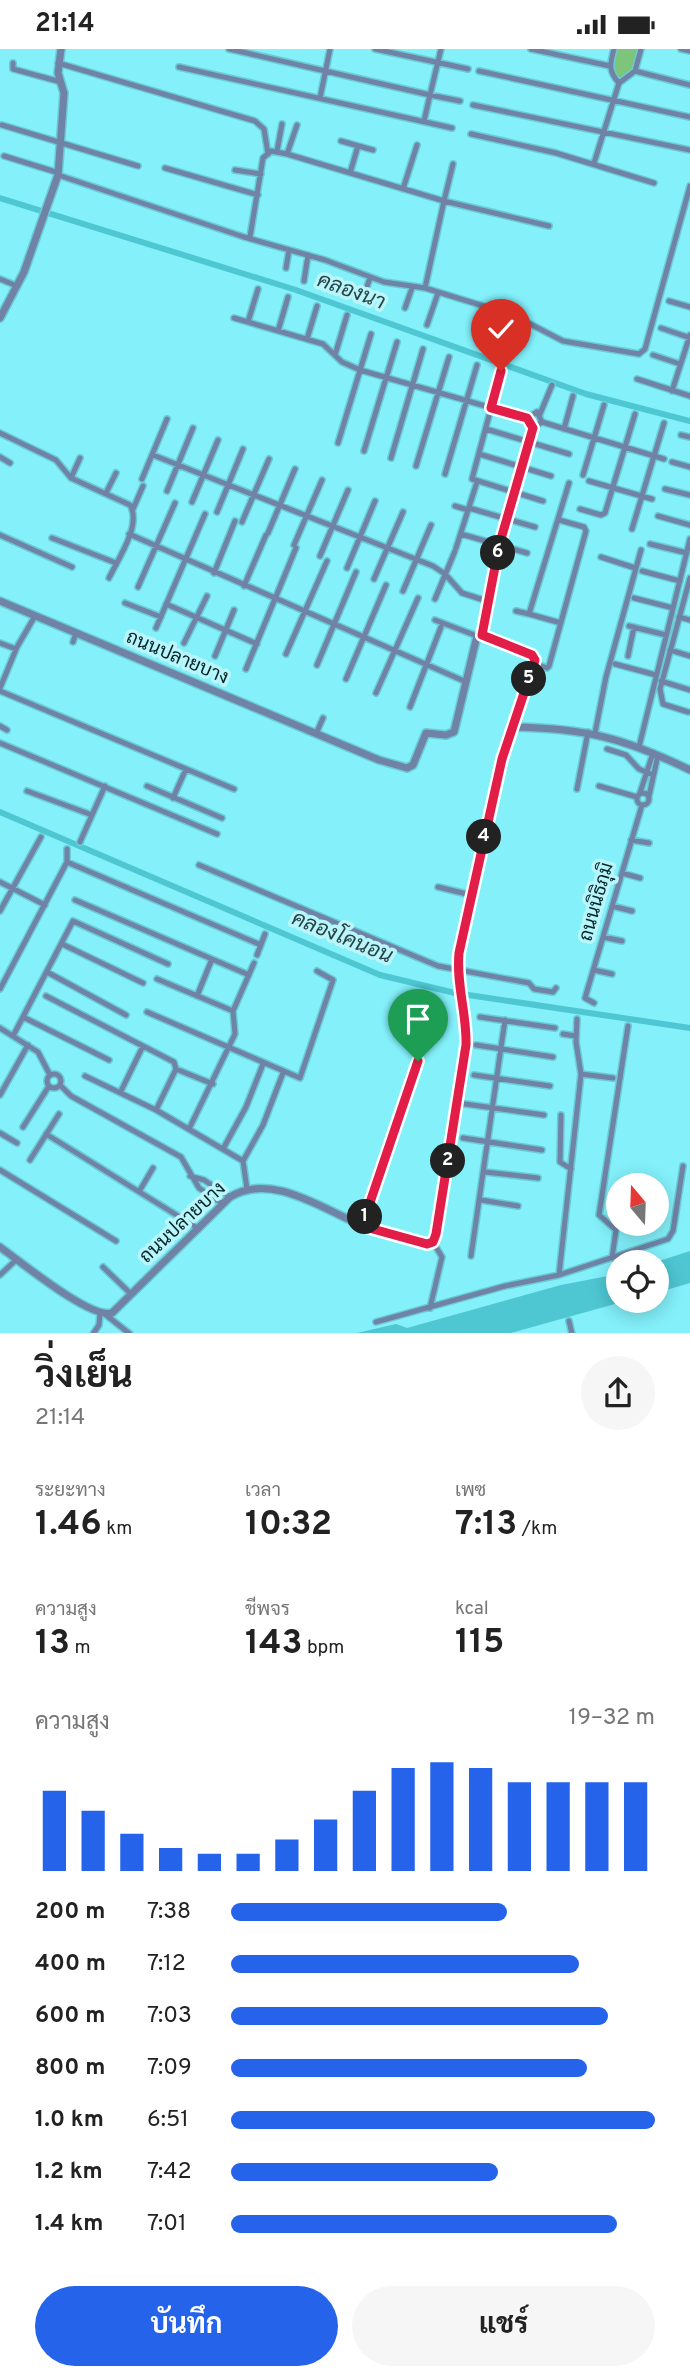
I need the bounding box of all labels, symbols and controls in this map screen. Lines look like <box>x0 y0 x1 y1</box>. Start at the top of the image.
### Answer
text: 21:14 <box>35 8 95 41</box>
water label: คลองนา <box>313 267 389 317</box>
pin <box>471 299 531 371</box>
icon: check <box>482 310 520 348</box>
pin: 6 <box>480 535 516 571</box>
text: 6 <box>492 540 503 564</box>
street label: ถนนปลายบาง <box>122 626 232 690</box>
pin: 5 <box>512 661 546 697</box>
text: 5 <box>523 666 534 690</box>
pin: 4 <box>466 819 502 855</box>
text: 4 <box>477 824 490 848</box>
street label: ถนนนิธิภุมิ <box>574 860 620 944</box>
water label: คลองโคนอน <box>288 905 397 971</box>
pin <box>388 989 448 1061</box>
icon: arrive <box>399 1000 437 1038</box>
pin: 2 <box>430 1143 466 1179</box>
text: 2 <box>442 1148 453 1172</box>
north arrow <box>606 1173 668 1235</box>
map controls <box>606 1173 669 1313</box>
street label: ถนนปลายบาง <box>135 1177 231 1269</box>
pin: 1 <box>348 1199 382 1235</box>
text: 1 <box>361 1204 368 1228</box>
button: locate <box>606 1250 669 1313</box>
text: วิ่งเย็น <box>35 1353 133 1402</box>
button: share <box>581 1356 655 1430</box>
text: 21:14 <box>35 1404 85 1433</box>
text: ระยะทาง <box>35 1479 106 1503</box>
text: เวลา <box>245 1479 281 1503</box>
text: เพซ <box>455 1479 486 1503</box>
text: 1.46 <box>35 1503 102 1547</box>
text: 10:32 <box>245 1503 332 1547</box>
text: 7:13 <box>455 1503 517 1547</box>
text: km <box>102 1517 132 1541</box>
text: /km <box>517 1517 557 1541</box>
text: kcal <box>455 1597 489 1621</box>
text: ความสูง <box>35 1598 97 1622</box>
text: ชีพจร <box>245 1598 290 1622</box>
text: 115 <box>455 1621 504 1665</box>
text: 13 <box>35 1622 70 1666</box>
text: 143 <box>245 1622 303 1666</box>
text: m <box>70 1636 91 1660</box>
text: bpm <box>303 1636 344 1660</box>
text: 19–32 m <box>569 1704 655 1733</box>
text: ความสูง <box>35 1709 110 1738</box>
text: 200 m <box>35 1898 105 1927</box>
text: 7:38 <box>147 1898 191 1927</box>
text: 400 m <box>35 1950 106 1979</box>
text: 7:12 <box>147 1950 186 1979</box>
text: 600 m <box>35 2002 105 2031</box>
text: 7:03 <box>147 2002 192 2031</box>
text: 800 m <box>35 2054 105 2083</box>
text: 7:09 <box>147 2054 192 2083</box>
text: 1.0 km <box>35 2106 104 2135</box>
text: 6:51 <box>147 2106 189 2135</box>
text: 1.2 km <box>35 2158 103 2187</box>
text: 7:42 <box>147 2158 192 2187</box>
text: 1.4 km <box>35 2210 103 2239</box>
text: 7:01 <box>147 2210 187 2239</box>
button: บันทึก <box>35 2286 338 2366</box>
button: แชร์ <box>352 2286 655 2366</box>

